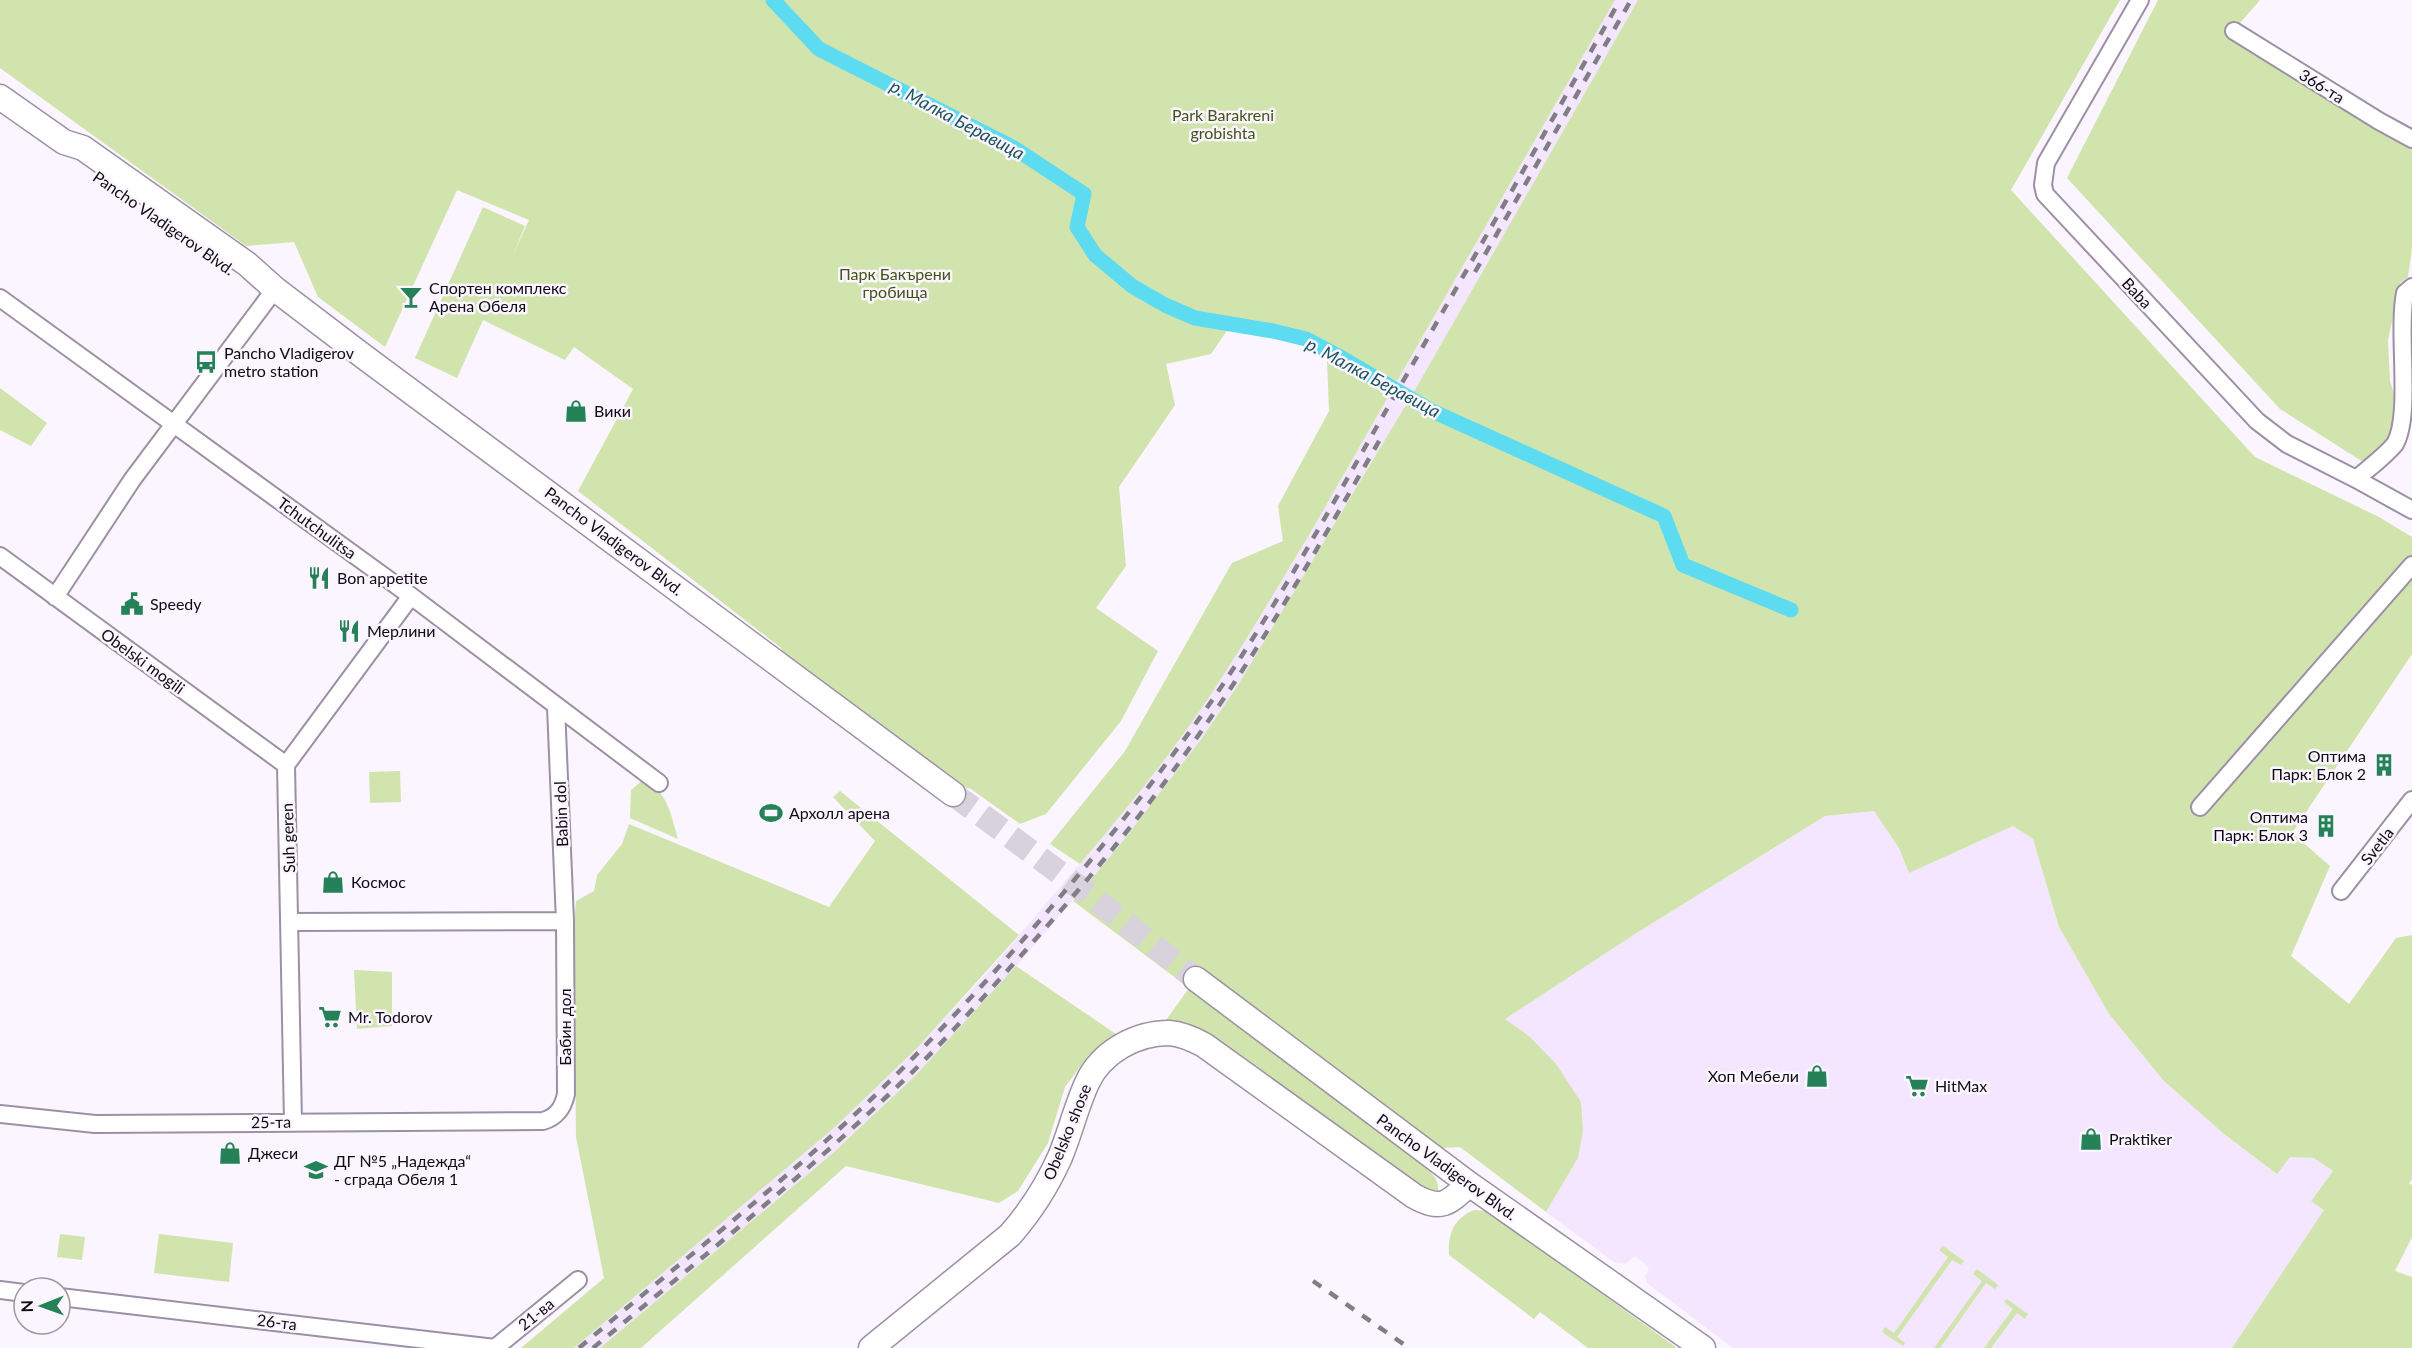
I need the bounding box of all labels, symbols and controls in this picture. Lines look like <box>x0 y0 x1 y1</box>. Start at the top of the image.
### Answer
street label: 366-та <box>2296 64 2348 107</box>
water label: р. Малка Беравица <box>887 74 1028 164</box>
park label: Park Barakreni grobishta <box>1172 105 1274 142</box>
street label: Pancho Vladigerov Blvd. <box>90 167 239 279</box>
park label: Парк Бакърени гробища <box>839 264 951 301</box>
street label: Baba <box>2118 273 2156 312</box>
place label: Спортен комплекс Арена Обеля <box>429 278 567 315</box>
bar icon: Спортен комплекс Арена Обеля <box>398 284 424 310</box>
water label: р. Малка Беравица <box>1303 332 1444 422</box>
place label: Pancho Vladigerov metro station <box>224 343 355 380</box>
bus stop icon: Pancho Vladigerov metro station <box>193 349 219 375</box>
shop icon: Вики <box>563 398 589 424</box>
place label: Вики <box>594 401 631 420</box>
street label: Pancho Vladigerov Blvd. <box>541 482 687 599</box>
street label: Tchutchulitsa <box>274 493 360 562</box>
restaurant icon: Bon appetite <box>306 565 332 591</box>
place label: Bon appetite <box>337 568 428 587</box>
public building icon: Speedy <box>119 591 145 617</box>
place label: Speedy <box>150 594 202 613</box>
restaurant icon: Мерлини <box>336 618 362 644</box>
place label: Мерлини <box>367 621 436 640</box>
street label: Obelski mogili <box>98 624 189 697</box>
place label: Оптима Парк: Блок 2 <box>2271 746 2366 783</box>
building icon: Оптима Парк: Блок 2 <box>2371 752 2397 778</box>
street label: Babin dol <box>550 781 571 847</box>
sports icon: Архолл арена <box>758 800 784 826</box>
street label: Suh geren <box>277 803 298 873</box>
place label: Архолл арена <box>789 803 890 822</box>
place label: Оптима Парк: Блок 3 <box>2213 807 2308 844</box>
building icon: Оптима Парк: Блок 3 <box>2313 813 2339 839</box>
street label: Svetla <box>2356 823 2397 868</box>
shop icon: Космос <box>320 869 346 895</box>
place label: Космос <box>351 872 406 891</box>
street label: Бабин дол <box>555 988 574 1066</box>
supermarket icon: Mr. Todorov <box>317 1004 343 1030</box>
place label: Mr. Todorov <box>348 1007 433 1026</box>
shop icon: Хоп Мебели <box>1804 1063 1830 1089</box>
place label: Хоп Мебели <box>1708 1066 1799 1085</box>
supermarket icon: HitMax <box>1904 1073 1930 1099</box>
place label: HitMax <box>1935 1076 1987 1095</box>
street label: Obelsko shose <box>1039 1081 1094 1183</box>
street label: Pancho Vladigerov Blvd. <box>1374 1109 1521 1224</box>
street label: 25-та <box>251 1112 291 1131</box>
shop icon: Praktiker <box>2078 1126 2104 1152</box>
place label: Praktiker <box>2109 1129 2172 1148</box>
shop icon: Джеси <box>217 1140 243 1166</box>
place label: Джеси <box>248 1143 298 1162</box>
place label: ДГ №5 „Надежда“ - сграда Обеля 1 <box>334 1151 471 1188</box>
school or university icon: ДГ №5 „Надежда“ - сграда Обеля 1 <box>303 1157 329 1183</box>
north arrow <box>12 1276 72 1336</box>
street label: 21-ва <box>514 1294 557 1334</box>
text: N <box>17 1300 36 1313</box>
street label: 26-та <box>256 1310 298 1333</box>

